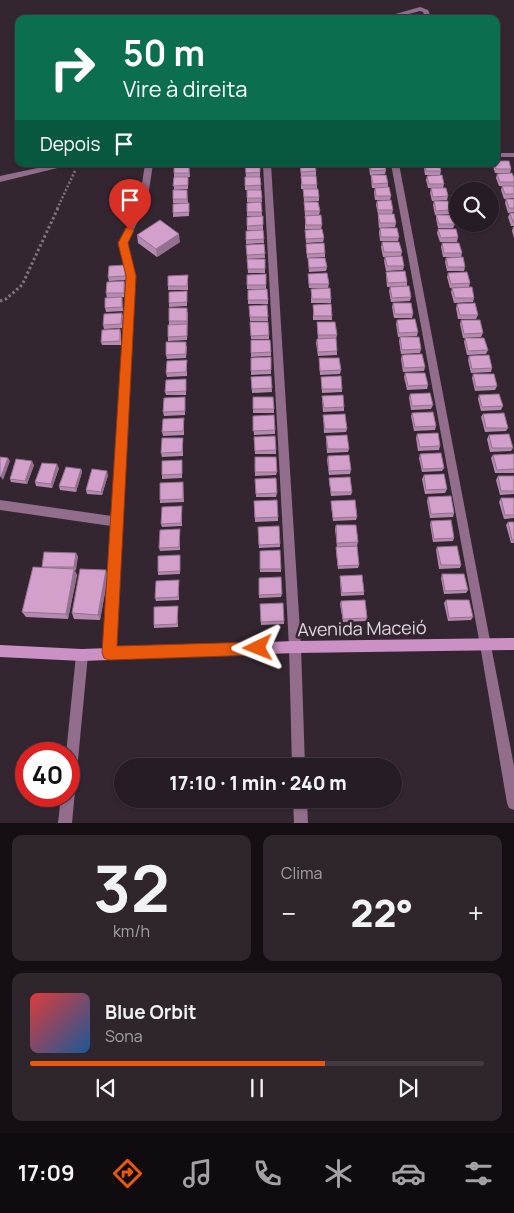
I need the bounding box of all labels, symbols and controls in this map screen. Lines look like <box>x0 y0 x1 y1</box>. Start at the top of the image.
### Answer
text: 50 m <box>123 29 205 77</box>
icon: right <box>40 35 105 100</box>
text: Vire à direita <box>123 74 247 104</box>
icon: arrive <box>110 130 138 158</box>
text: Depois <box>40 131 100 157</box>
pin <box>109 179 151 230</box>
map controls <box>449 182 499 232</box>
button: search <box>449 182 499 232</box>
icon: arrive <box>116 186 144 214</box>
street label: Avenida Maceió <box>297 615 427 641</box>
position arrow <box>231 621 283 673</box>
speed limit sign: 40 <box>15 742 80 807</box>
text: 17:10 · 1 min · 240 m <box>169 770 347 796</box>
text: 32 <box>93 843 170 932</box>
text: Clima <box>281 862 322 884</box>
text: 22° <box>350 886 413 938</box>
text: − <box>281 894 296 932</box>
text: + <box>468 894 484 932</box>
text: km/h <box>113 920 150 942</box>
text: Blue Orbit <box>105 999 197 1025</box>
text: Sona <box>105 1025 143 1047</box>
icon: previous <box>92 1074 120 1102</box>
icon: pause <box>243 1074 271 1102</box>
icon: next <box>394 1074 422 1102</box>
icon: directions <box>110 1156 145 1191</box>
icon: music <box>180 1156 215 1191</box>
icon: phone <box>250 1156 285 1191</box>
icon: climate <box>321 1156 356 1191</box>
icon: car <box>391 1156 426 1191</box>
icon: filters <box>461 1156 496 1191</box>
text: 17:09 <box>18 1158 75 1188</box>

